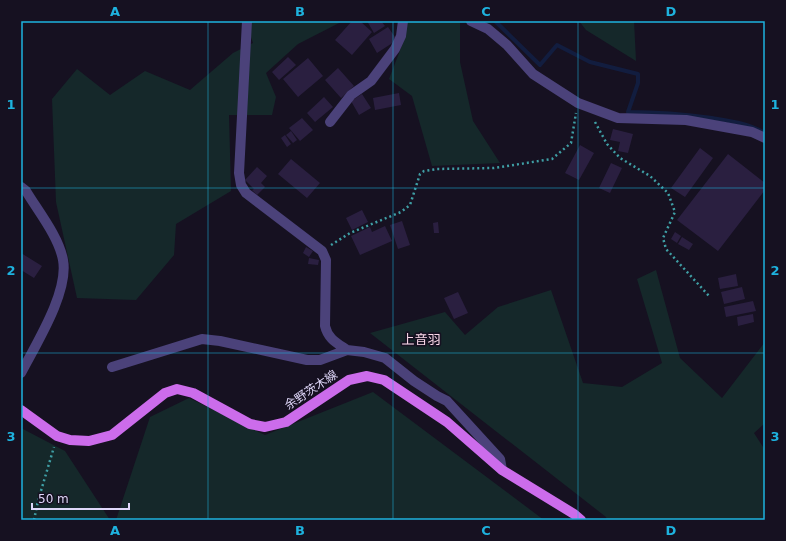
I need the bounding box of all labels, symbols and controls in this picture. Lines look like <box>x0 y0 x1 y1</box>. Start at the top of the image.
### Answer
text: A <box>110 4 120 19</box>
text: B <box>295 4 305 19</box>
text: C <box>481 4 491 19</box>
text: D <box>666 4 677 19</box>
text: 1 <box>6 97 16 112</box>
text: 1 <box>770 97 780 112</box>
text: 2 <box>6 263 16 278</box>
text: 2 <box>770 263 780 278</box>
district label: 上音羽 <box>401 332 441 347</box>
street label: 余野茨木線 <box>282 367 340 413</box>
text: 3 <box>6 429 16 444</box>
text: 3 <box>770 429 780 444</box>
scale bar <box>32 485 129 511</box>
text: 50 m <box>38 492 69 506</box>
text: A <box>110 523 120 538</box>
text: B <box>295 523 305 538</box>
text: C <box>481 523 491 538</box>
text: D <box>666 523 677 538</box>

